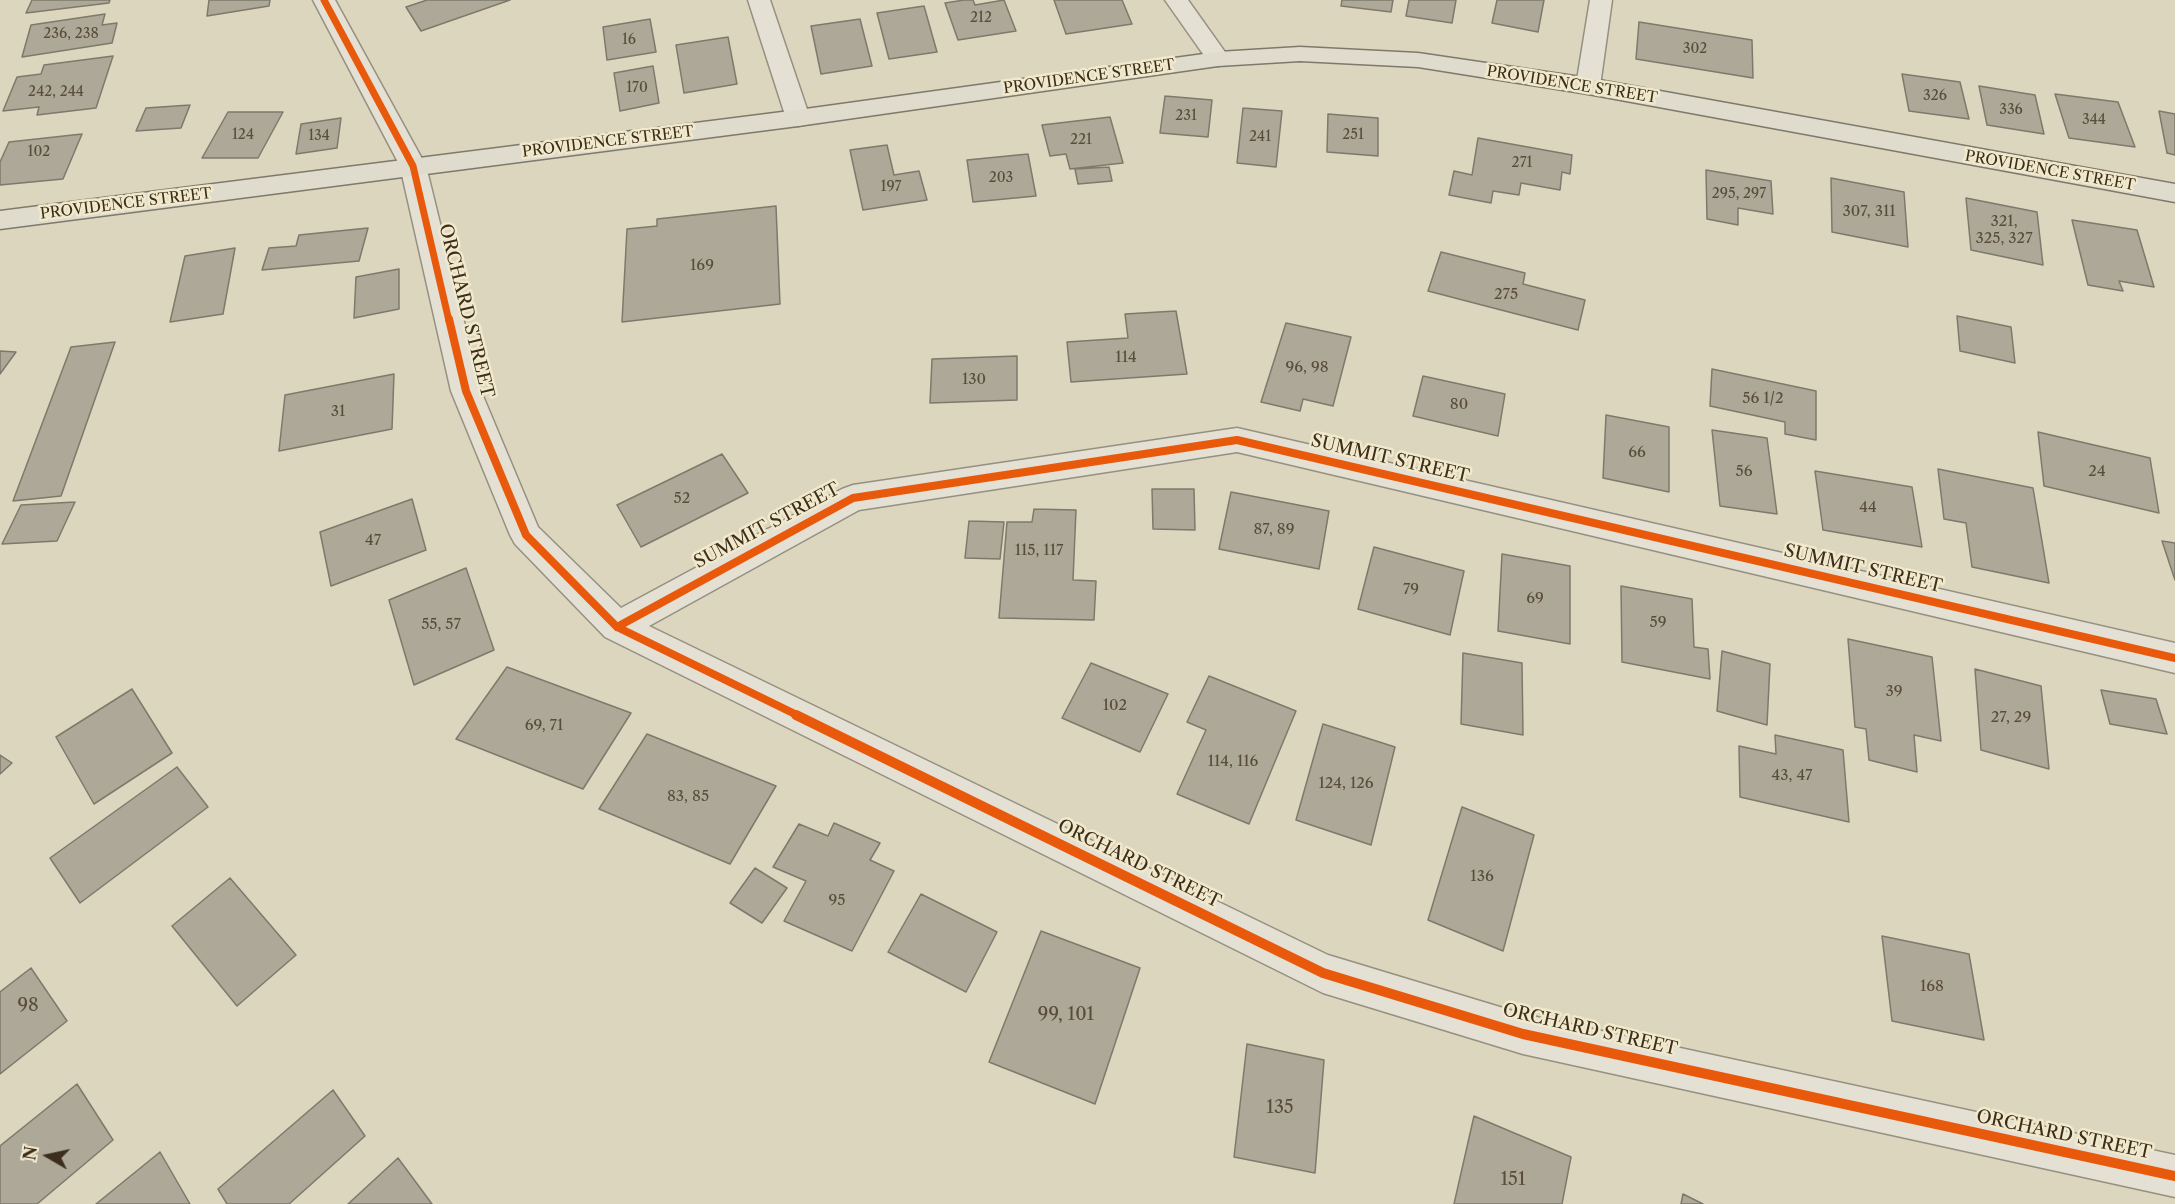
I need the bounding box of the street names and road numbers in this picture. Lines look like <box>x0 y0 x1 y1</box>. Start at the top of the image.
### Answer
street label: PROVIDENCE STREET <box>1002 56 1176 98</box>
street label: PROVIDENCE STREET <box>1485 63 1659 107</box>
street label: PROVIDENCE STREET <box>521 123 695 161</box>
street label: PROVIDENCE STREET <box>1963 147 2137 195</box>
street label: PROVIDENCE STREET <box>39 185 213 223</box>
street label: ORCHARD STREET <box>434 222 498 400</box>
street label: SUMMIT STREET <box>1309 430 1471 488</box>
street label: SUMMIT STREET <box>690 478 844 574</box>
street label: SUMMIT STREET <box>1782 540 1944 598</box>
street label: ORCHARD STREET <box>1054 815 1224 913</box>
street label: ORCHARD STREET <box>1501 999 1679 1061</box>
street label: ORCHARD STREET <box>1974 1106 2154 1164</box>

